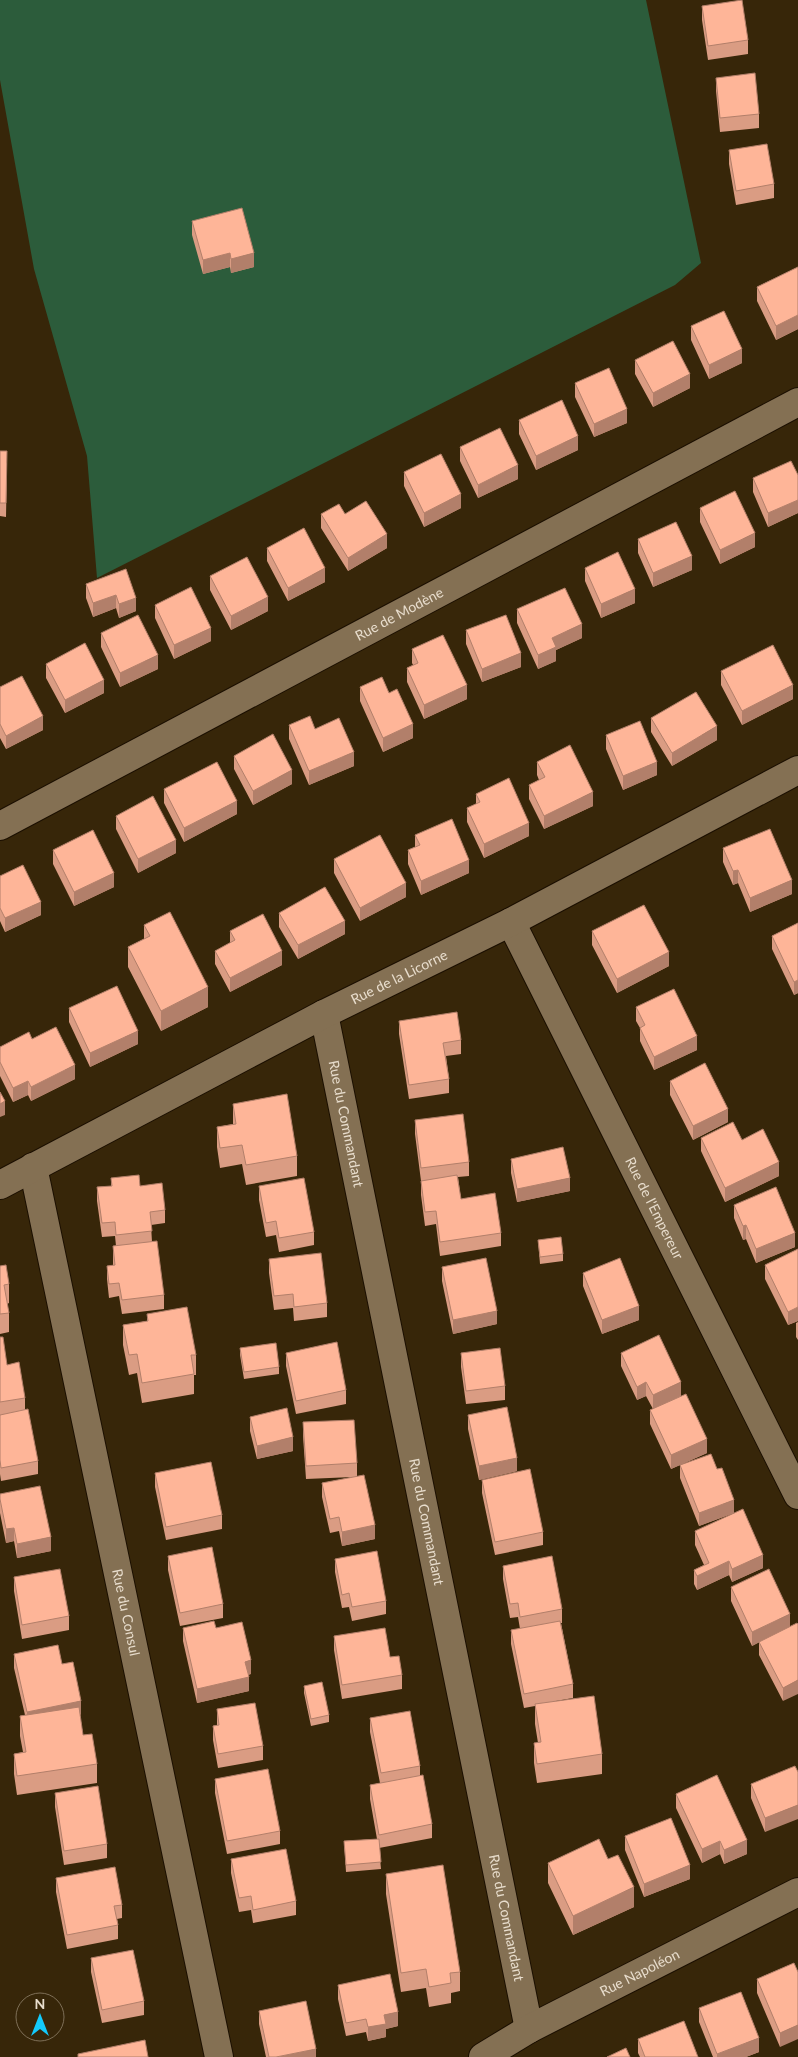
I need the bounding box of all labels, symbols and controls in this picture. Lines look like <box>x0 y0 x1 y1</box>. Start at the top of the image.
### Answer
street label: Rue de Modène <box>352 583 446 644</box>
street label: Rue de la Licorne <box>348 946 450 1008</box>
street label: Rue du Commandant <box>326 1059 368 1189</box>
street label: Rue de l'Empereur <box>622 1154 687 1262</box>
street label: Rue du Commandant <box>406 1457 448 1587</box>
street label: Rue du Consul <box>109 1567 144 1657</box>
street label: Rue du Commandant <box>486 1853 528 1983</box>
street label: Rue Napoléon <box>597 1945 682 2000</box>
north arrow <box>15 1992 65 2042</box>
text: N <box>35 1995 45 2012</box>

